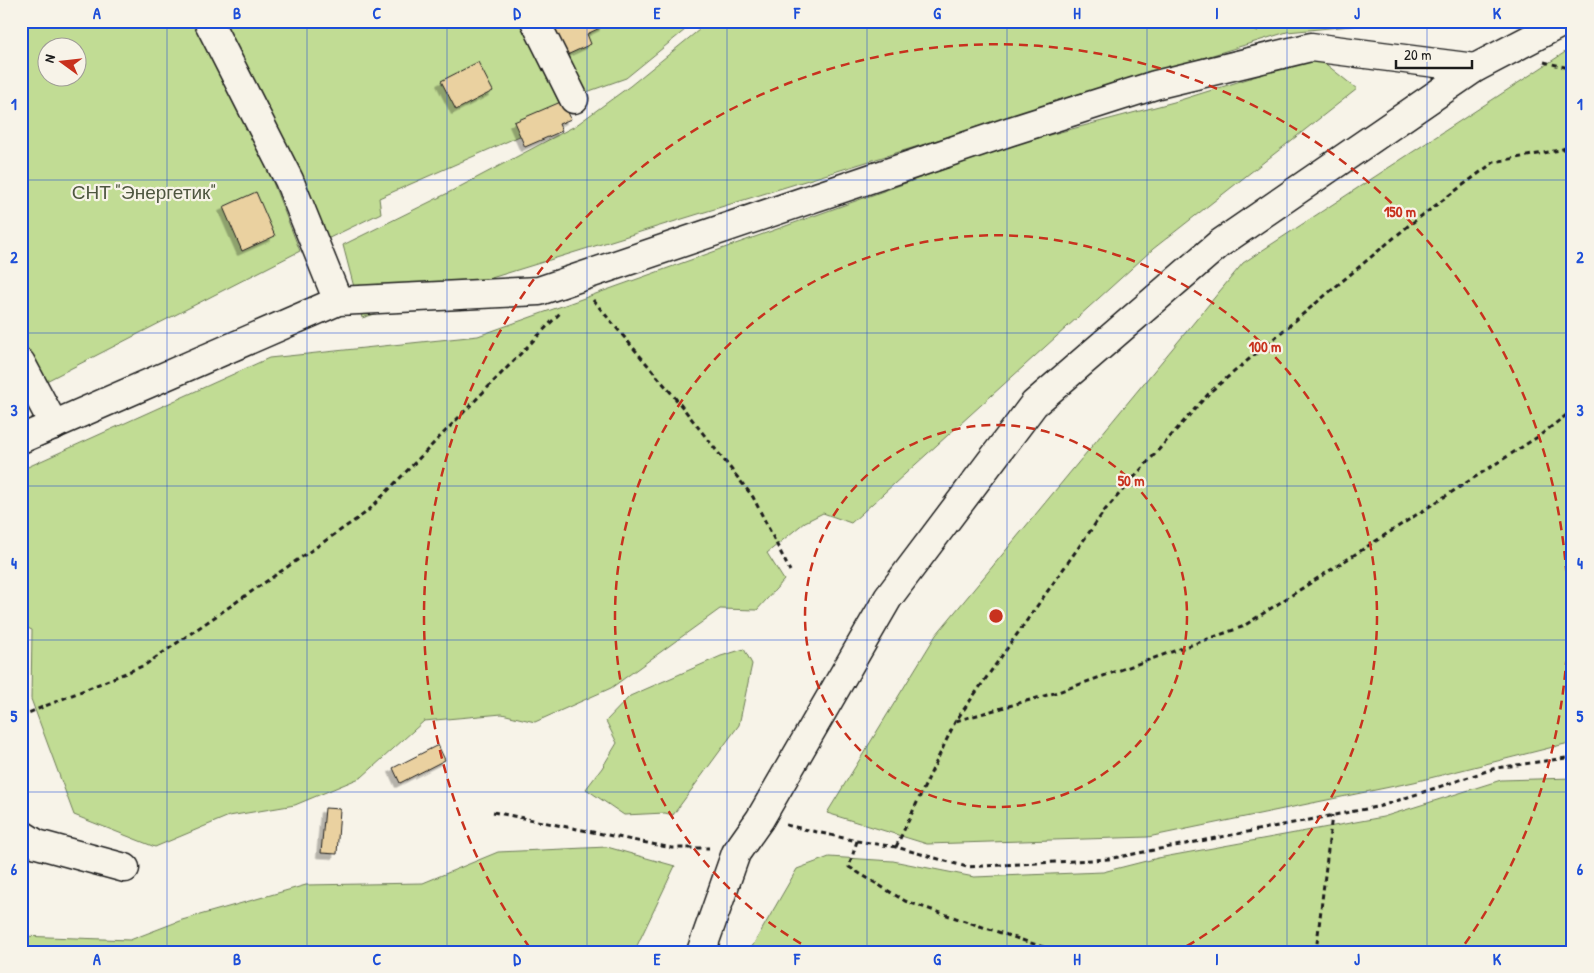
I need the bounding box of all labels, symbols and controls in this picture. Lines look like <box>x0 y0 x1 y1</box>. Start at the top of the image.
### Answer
text: A <box>93 2 101 24</box>
text: B <box>233 2 241 24</box>
text: C <box>373 2 382 24</box>
text: D <box>513 2 521 24</box>
text: E <box>653 2 661 24</box>
text: F <box>793 2 801 24</box>
text: G <box>933 2 941 24</box>
text: H <box>1073 2 1081 24</box>
text: I <box>1215 2 1219 24</box>
text: J <box>1354 2 1360 24</box>
text: K <box>1493 2 1502 24</box>
north arrow <box>38 38 88 88</box>
scale bar <box>1396 38 1473 70</box>
text: 20 m <box>1404 44 1431 65</box>
text: N <box>39 52 59 65</box>
text: 1 <box>11 93 17 115</box>
text: 1 <box>1577 93 1583 115</box>
park label: СНТ "Энергетик" <box>72 179 216 205</box>
text: 150 m <box>1384 201 1416 222</box>
text: 2 <box>10 246 18 268</box>
text: 2 <box>1576 246 1584 268</box>
text: 100 m <box>1249 336 1281 357</box>
text: 3 <box>10 399 18 421</box>
text: 3 <box>1576 399 1584 421</box>
text: 50 m <box>1118 470 1144 491</box>
text: 4 <box>11 552 17 574</box>
text: 4 <box>1577 552 1583 574</box>
centre of rings <box>987 607 1005 625</box>
text: 5 <box>11 705 18 727</box>
text: 5 <box>1577 705 1584 727</box>
text: 6 <box>11 858 18 880</box>
text: 6 <box>1577 858 1584 880</box>
text: A <box>93 948 101 970</box>
text: B <box>233 948 241 970</box>
text: C <box>373 948 382 970</box>
text: D <box>513 948 521 970</box>
text: E <box>653 948 661 970</box>
text: F <box>793 948 801 970</box>
text: G <box>933 948 941 970</box>
text: H <box>1073 948 1081 970</box>
text: I <box>1215 948 1219 970</box>
text: J <box>1354 948 1360 970</box>
text: K <box>1493 948 1502 970</box>

